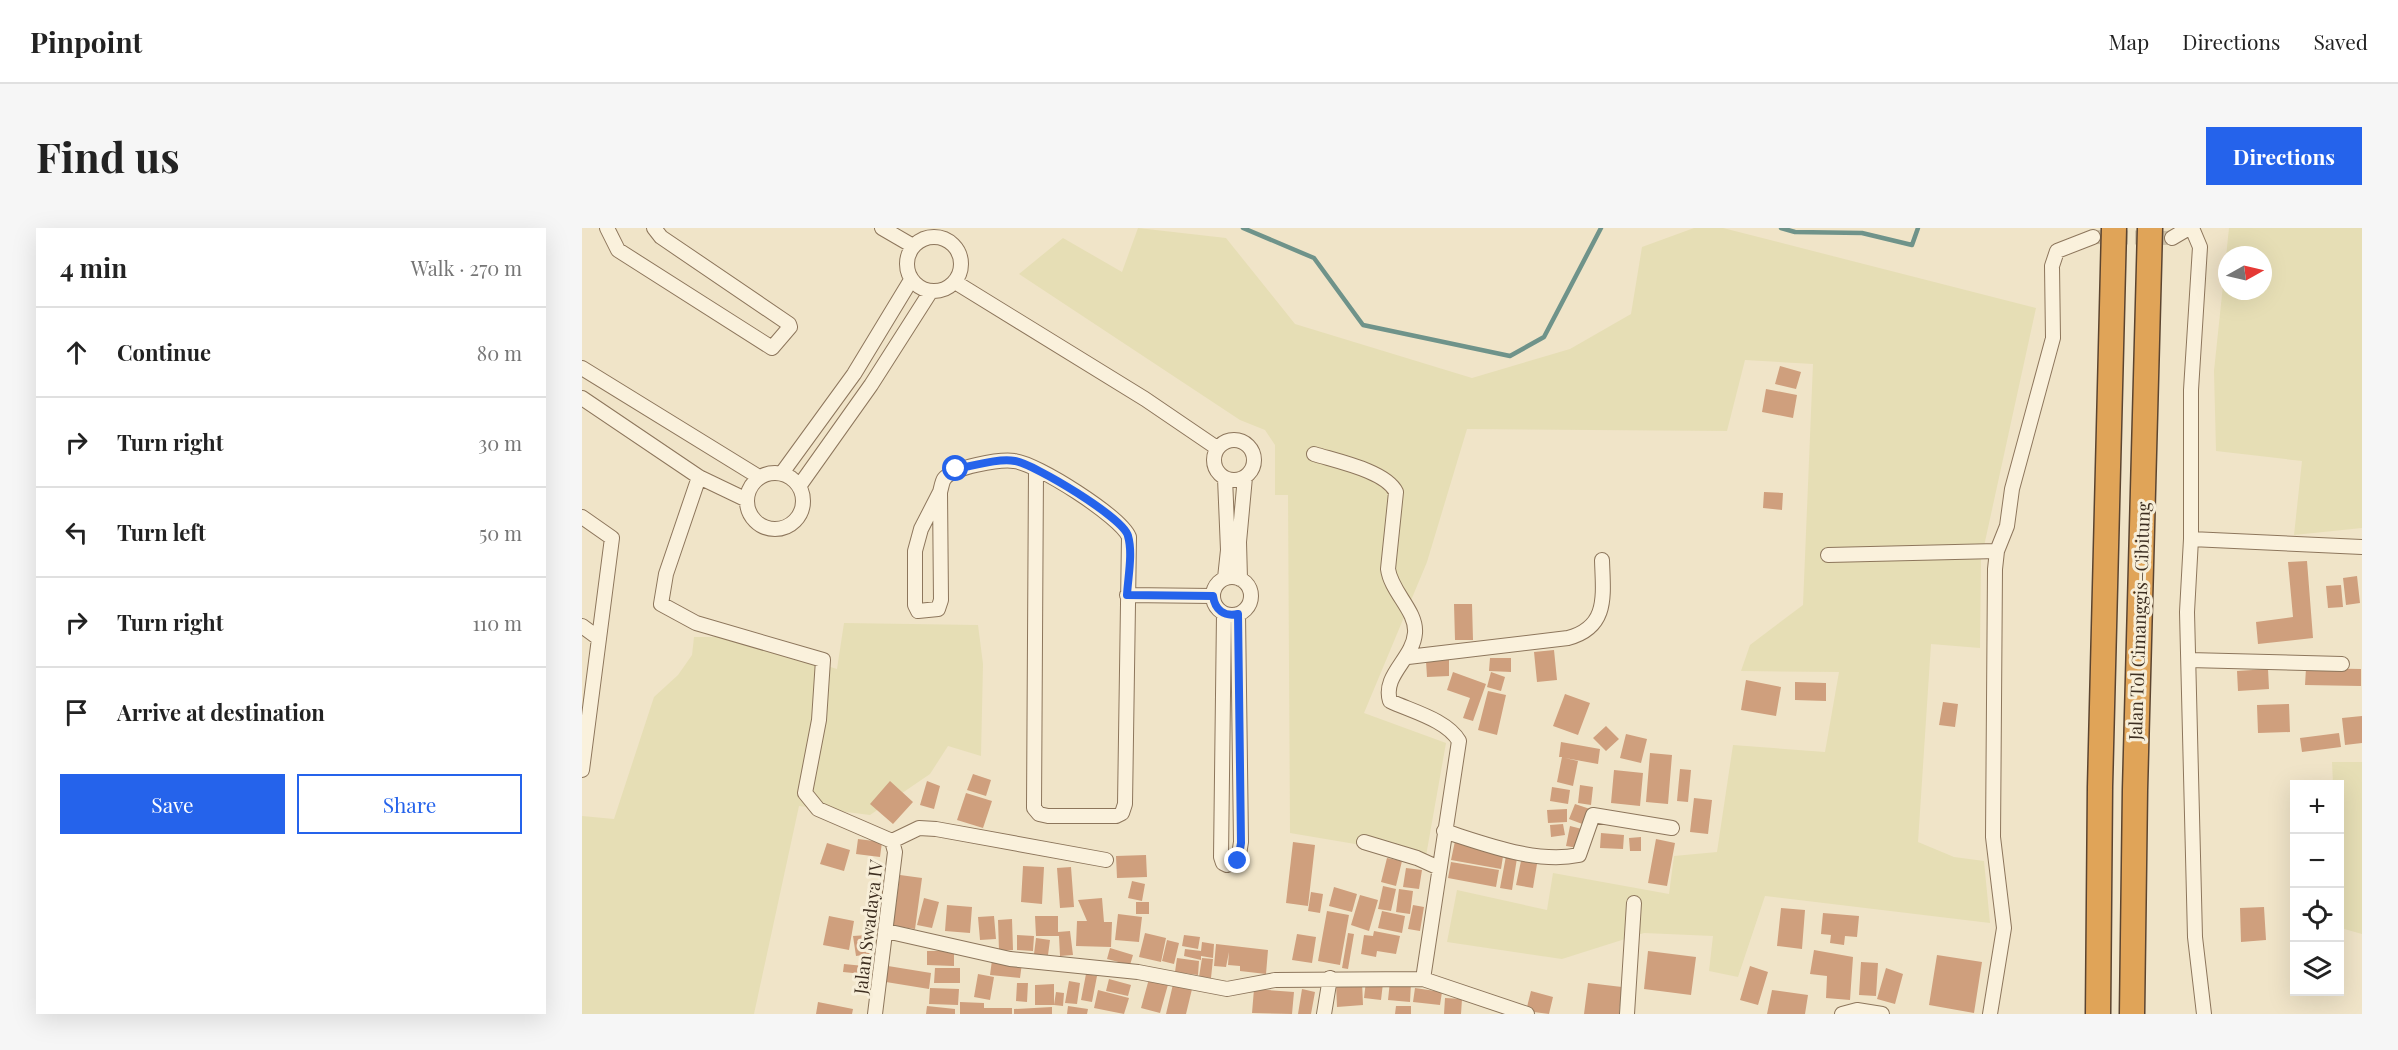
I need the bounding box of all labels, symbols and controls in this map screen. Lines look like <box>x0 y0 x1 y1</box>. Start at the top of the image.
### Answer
text: Pinpoint <box>30 23 142 60</box>
text: Map <box>2108 27 2149 55</box>
text: Directions <box>2182 27 2280 55</box>
text: Saved <box>2313 27 2368 55</box>
button: Directions <box>2206 127 2362 185</box>
text: Find us <box>36 128 180 184</box>
north arrow <box>2218 246 2272 300</box>
text: 4 min <box>60 250 127 285</box>
text: Walk · 270 m <box>411 254 522 281</box>
icon: ahead <box>60 336 93 369</box>
text: Continue <box>117 337 211 367</box>
text: 80 m <box>477 339 522 366</box>
icon: right <box>60 426 93 459</box>
text: Turn right <box>117 427 223 457</box>
text: 30 m <box>478 429 522 456</box>
route start <box>942 455 968 481</box>
street label: Jalan Tol Cimanggis–Cibitung <box>2123 501 2155 742</box>
icon: left <box>60 516 93 549</box>
text: Turn left <box>117 517 206 547</box>
text: 50 m <box>479 519 522 546</box>
icon: right <box>60 606 93 639</box>
text: Turn right <box>117 607 223 637</box>
text: 110 m <box>472 609 522 636</box>
icon: arrive <box>60 696 93 729</box>
text: Arrive at destination <box>117 697 325 727</box>
button: Save <box>60 774 285 834</box>
button: Share <box>297 774 522 834</box>
map controls <box>2290 780 2344 996</box>
button: + <box>2290 780 2344 834</box>
button: − <box>2290 834 2344 888</box>
route end <box>1224 847 1250 873</box>
street label: Jalan Swadaya IV <box>848 858 888 997</box>
button: locate <box>2290 888 2344 942</box>
button: layers <box>2290 942 2344 996</box>

